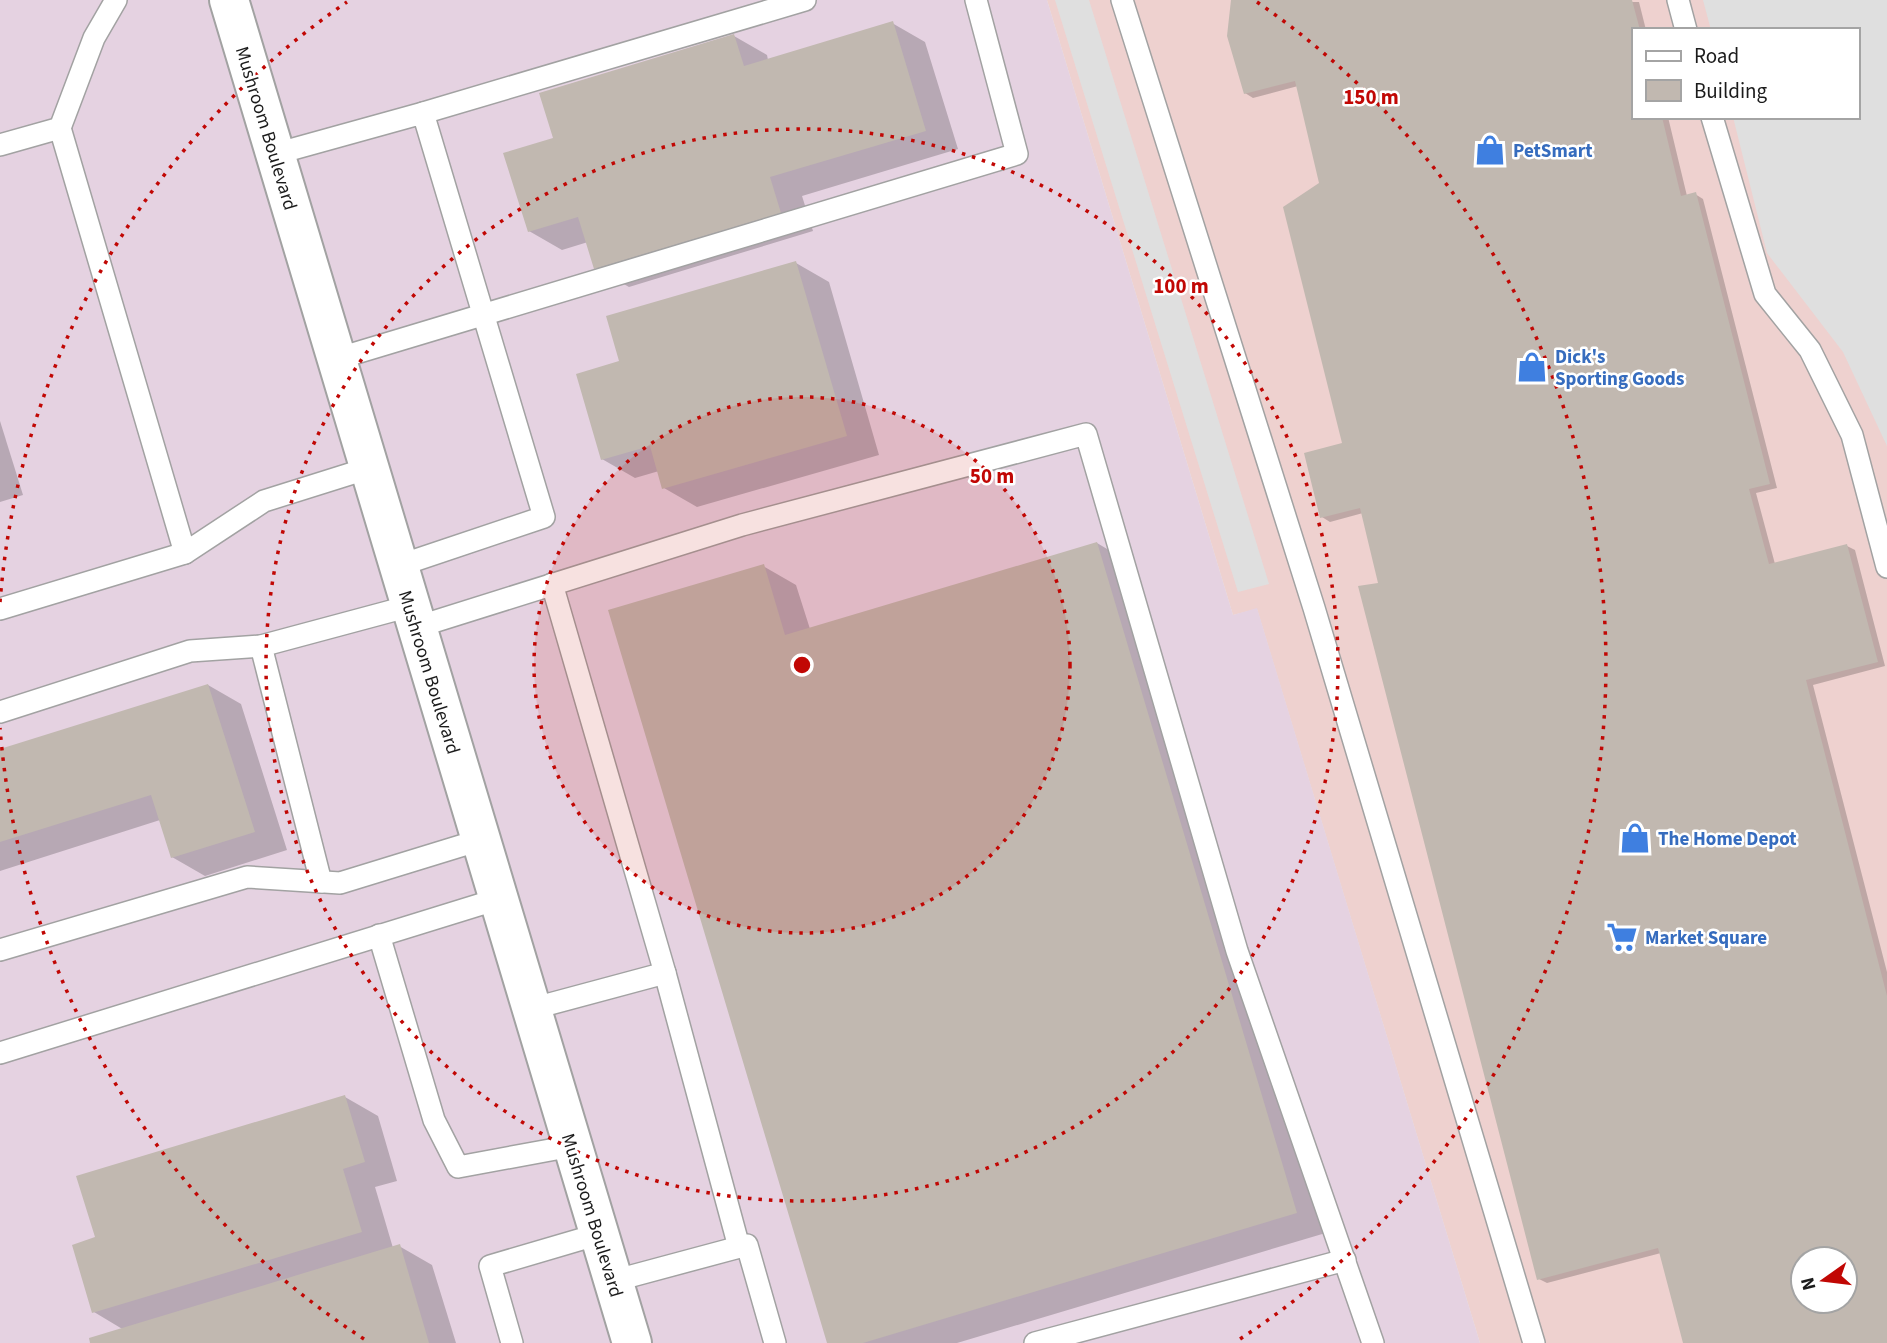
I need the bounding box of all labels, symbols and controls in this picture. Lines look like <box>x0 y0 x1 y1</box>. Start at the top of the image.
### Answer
legend <box>1632 28 1859 119</box>
text: Road <box>1694 41 1739 71</box>
street label: Mushroom Boulevard <box>228 43 303 214</box>
text: Building <box>1694 76 1768 106</box>
text: 150 m <box>1343 82 1399 112</box>
shop icon: PetSmart <box>1473 133 1507 167</box>
place label: PetSmart <box>1513 138 1593 165</box>
text: 100 m <box>1153 271 1209 301</box>
place label: Dick's Sporting Goods <box>1555 344 1684 393</box>
shop icon: Dick's Sporting Goods <box>1515 350 1549 384</box>
text: 50 m <box>970 461 1014 491</box>
street label: Mushroom Boulevard <box>391 587 466 758</box>
centre of rings <box>790 653 814 677</box>
shop icon: The Home Depot <box>1618 821 1652 855</box>
place label: The Home Depot <box>1658 826 1796 853</box>
supermarket icon: Market Square <box>1605 920 1639 954</box>
place label: Market Square <box>1645 925 1767 952</box>
street label: Mushroom Boulevard <box>554 1130 629 1301</box>
north arrow <box>1789 1245 1859 1315</box>
text: N <box>1794 1274 1824 1293</box>

